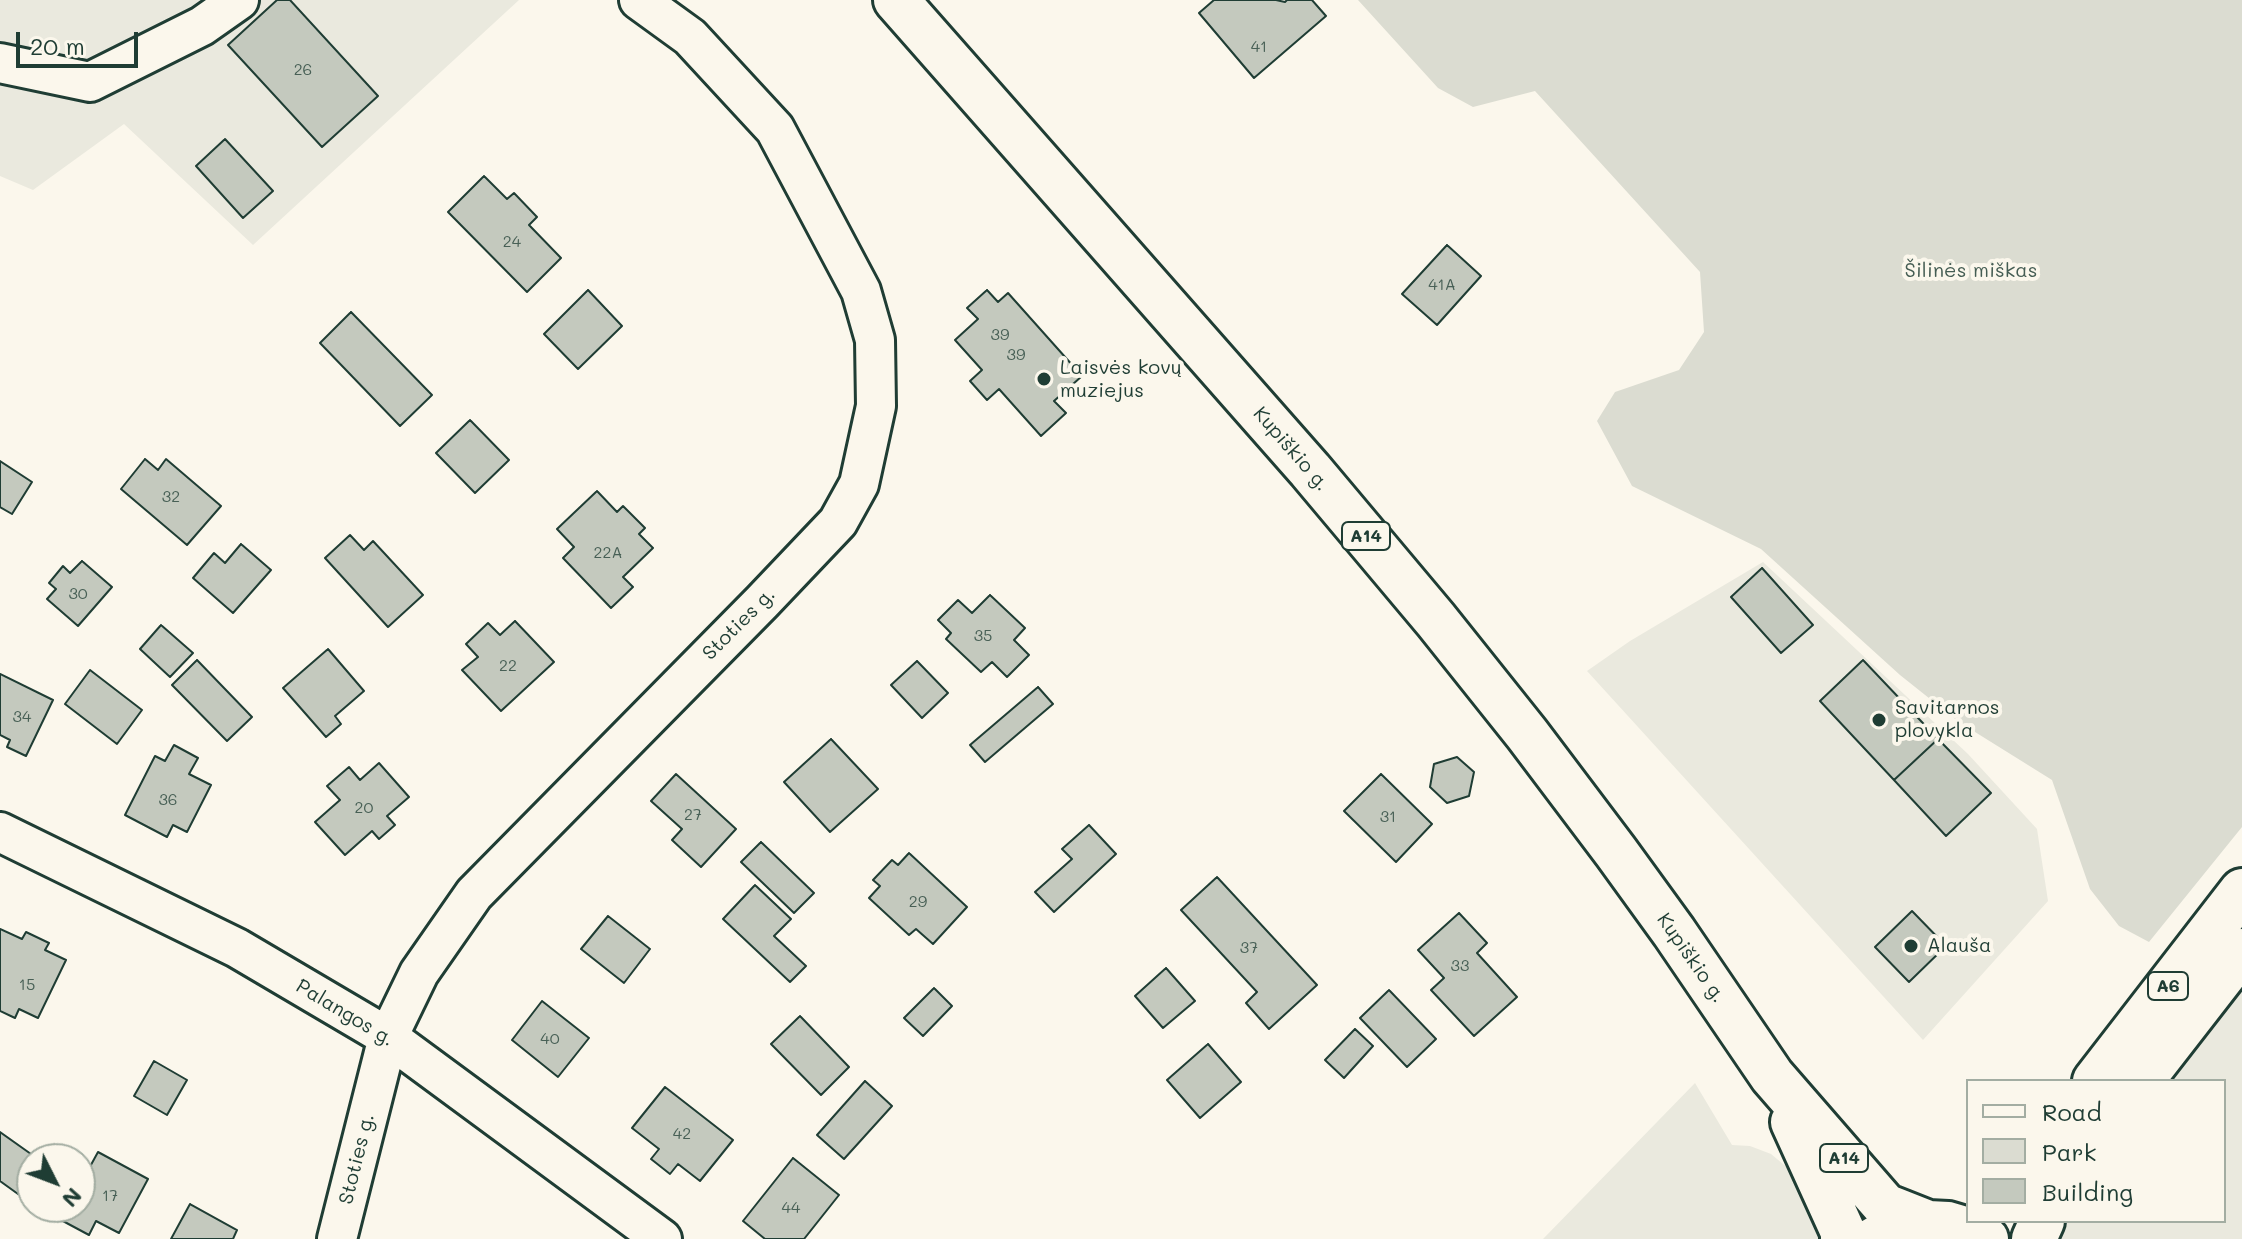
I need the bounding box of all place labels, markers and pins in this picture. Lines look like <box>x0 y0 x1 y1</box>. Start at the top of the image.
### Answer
place label: Laisvės kovų muziejus <box>1060 356 1182 403</box>
marker: Laisvės kovų muziejus <box>1035 370 1053 388</box>
place label: Savitarnos plovykla <box>1895 696 1999 743</box>
marker: Savitarnos plovykla <box>1870 711 1888 729</box>
place label: Alauša <box>1927 934 1991 958</box>
marker: Alauša <box>1902 937 1920 955</box>

